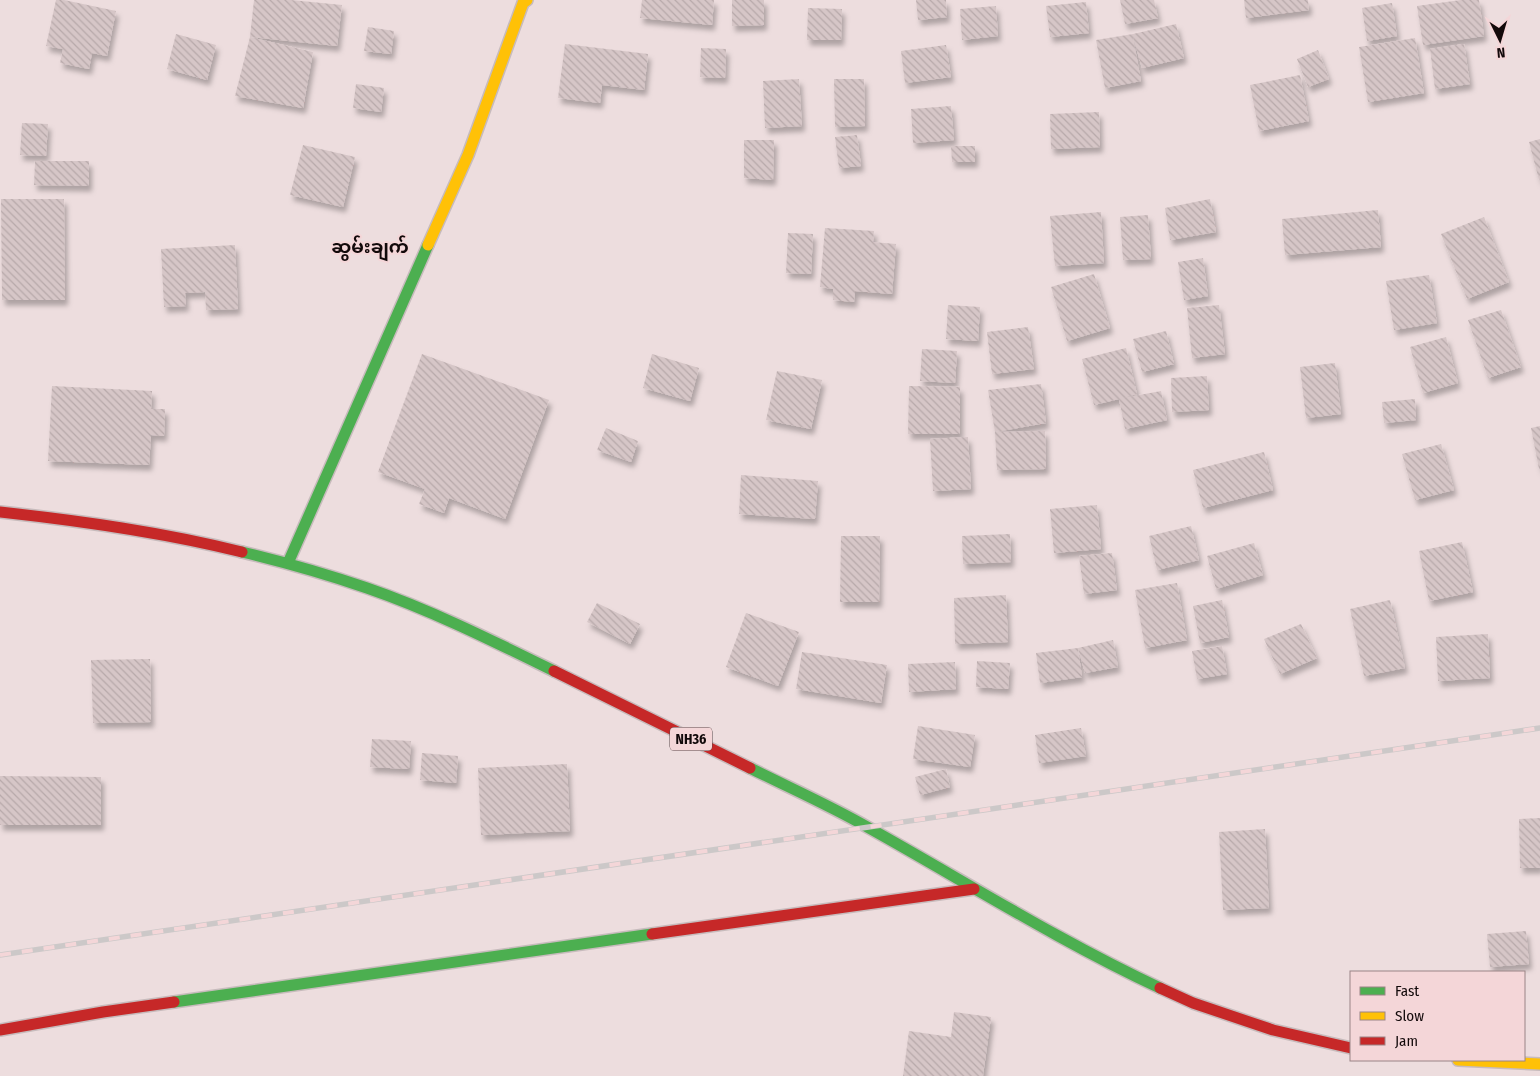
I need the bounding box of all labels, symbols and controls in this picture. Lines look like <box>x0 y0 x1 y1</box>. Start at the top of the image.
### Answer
north arrow <box>1475 15 1525 65</box>
text: N <box>1496 44 1506 61</box>
district label: ဆွမ်းချက် <box>331 235 409 262</box>
road number: NH36 <box>670 728 712 751</box>
legend <box>1350 971 1525 1061</box>
text: Fast <box>1395 982 1419 1000</box>
text: Slow <box>1395 1007 1424 1025</box>
text: Jam <box>1395 1032 1418 1050</box>

